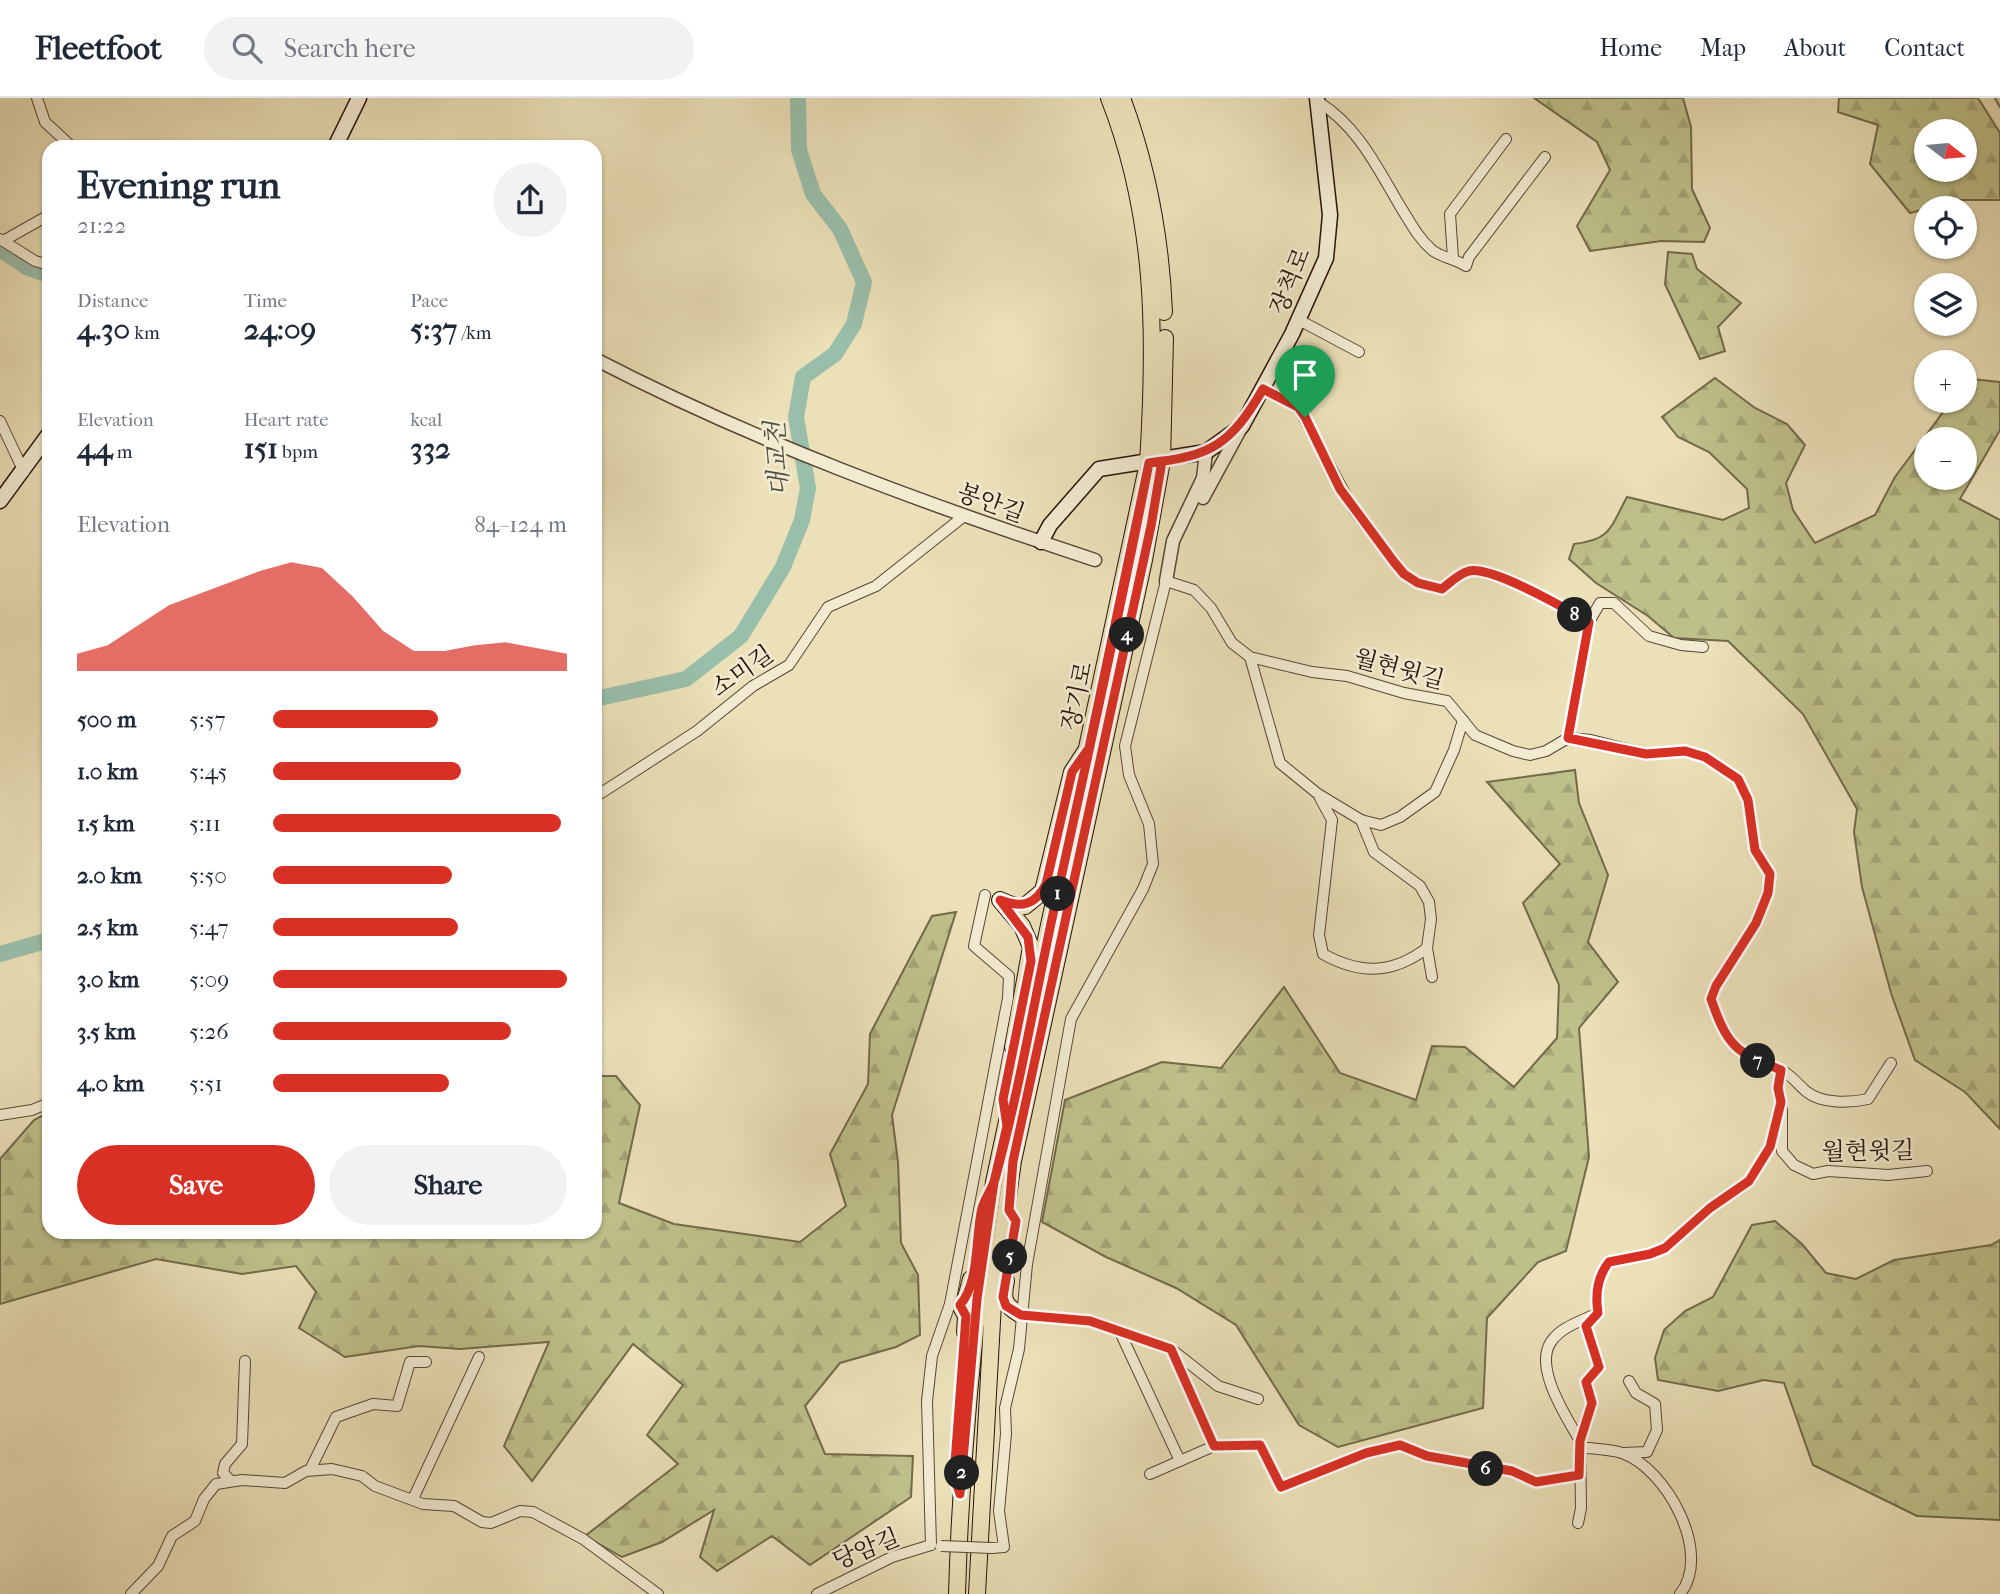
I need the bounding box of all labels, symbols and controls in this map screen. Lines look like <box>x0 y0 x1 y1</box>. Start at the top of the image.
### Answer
search box <box>204 17 694 80</box>
text: Fleetfoot <box>35 29 162 68</box>
icon: search <box>228 29 266 67</box>
text: Search here <box>284 33 416 64</box>
text: Home <box>1600 34 1662 62</box>
text: Map <box>1700 34 1746 62</box>
text: About <box>1784 34 1846 62</box>
text: Contact <box>1884 34 1965 62</box>
north arrow <box>1914 119 1978 182</box>
map controls <box>1914 119 1977 490</box>
text: Evening run <box>77 163 280 208</box>
button: share <box>493 163 567 237</box>
button: locate <box>1914 196 1977 259</box>
text: 21:22 <box>77 212 126 239</box>
street label: 장척로 <box>1264 244 1316 318</box>
button: layers <box>1914 273 1977 336</box>
text: Distance <box>77 290 148 312</box>
text: Time <box>244 290 287 312</box>
text: Pace <box>410 290 448 312</box>
text: 4.30 <box>77 312 130 347</box>
text: 24:09 <box>244 312 316 347</box>
text: 5:37 <box>410 312 457 347</box>
text: km <box>130 322 160 344</box>
text: /km <box>457 322 492 344</box>
pin <box>1275 345 1335 417</box>
button: + <box>1914 350 1977 413</box>
icon: arrive <box>1286 356 1324 394</box>
text: Elevation <box>77 409 154 431</box>
text: Heart rate <box>244 409 329 431</box>
text: kcal <box>410 409 442 431</box>
water label: 대교천 <box>759 418 796 498</box>
button: − <box>1914 427 1977 490</box>
text: 44 <box>77 431 113 466</box>
text: 151 <box>244 431 278 466</box>
text: 332 <box>410 431 450 466</box>
text: m <box>113 441 132 463</box>
text: bpm <box>278 441 318 463</box>
street label: 봉안길 <box>954 478 1028 528</box>
text: Elevation <box>77 511 170 538</box>
text: 84–124 m <box>474 511 567 538</box>
pin: 8 <box>1558 598 1592 632</box>
text: 8 <box>1570 603 1579 625</box>
pin: 4 <box>1110 618 1144 652</box>
text: 4 <box>1121 623 1132 645</box>
street label: 소미길 <box>705 640 779 702</box>
street label: 월현윗길 <box>1351 643 1447 695</box>
street label: 장기로 <box>1056 659 1098 733</box>
text: 500 m <box>77 706 136 733</box>
text: 5:57 <box>189 706 226 733</box>
text: 1.0 km <box>77 758 138 785</box>
text: 5:45 <box>189 758 227 785</box>
text: 1.5 km <box>77 810 135 837</box>
text: 5:11 <box>189 810 221 837</box>
text: 2.0 km <box>77 862 142 889</box>
text: 5:50 <box>189 862 227 889</box>
pin: 1 <box>1040 876 1076 912</box>
text: 1 <box>1054 882 1061 904</box>
text: 2.5 km <box>77 914 138 941</box>
text: 5:47 <box>189 914 229 941</box>
text: 3.0 km <box>77 966 139 993</box>
text: 5:09 <box>189 966 229 993</box>
text: 3.5 km <box>77 1018 136 1045</box>
text: 5:26 <box>189 1018 229 1045</box>
pin: 7 <box>1740 1044 1776 1079</box>
text: 7 <box>1753 1049 1762 1071</box>
text: 4.0 km <box>77 1070 144 1097</box>
text: 5:51 <box>189 1070 223 1097</box>
street label: 월현윗길 <box>1821 1136 1915 1166</box>
button: Save <box>77 1145 315 1225</box>
button: Share <box>329 1145 567 1225</box>
pin: 5 <box>992 1240 1028 1274</box>
text: 5 <box>1005 1245 1014 1267</box>
pin: 6 <box>1468 1452 1504 1486</box>
pin: 2 <box>944 1456 979 1490</box>
text: 6 <box>1480 1457 1491 1479</box>
text: 2 <box>957 1461 966 1483</box>
street label: 당암길 <box>829 1523 903 1575</box>

